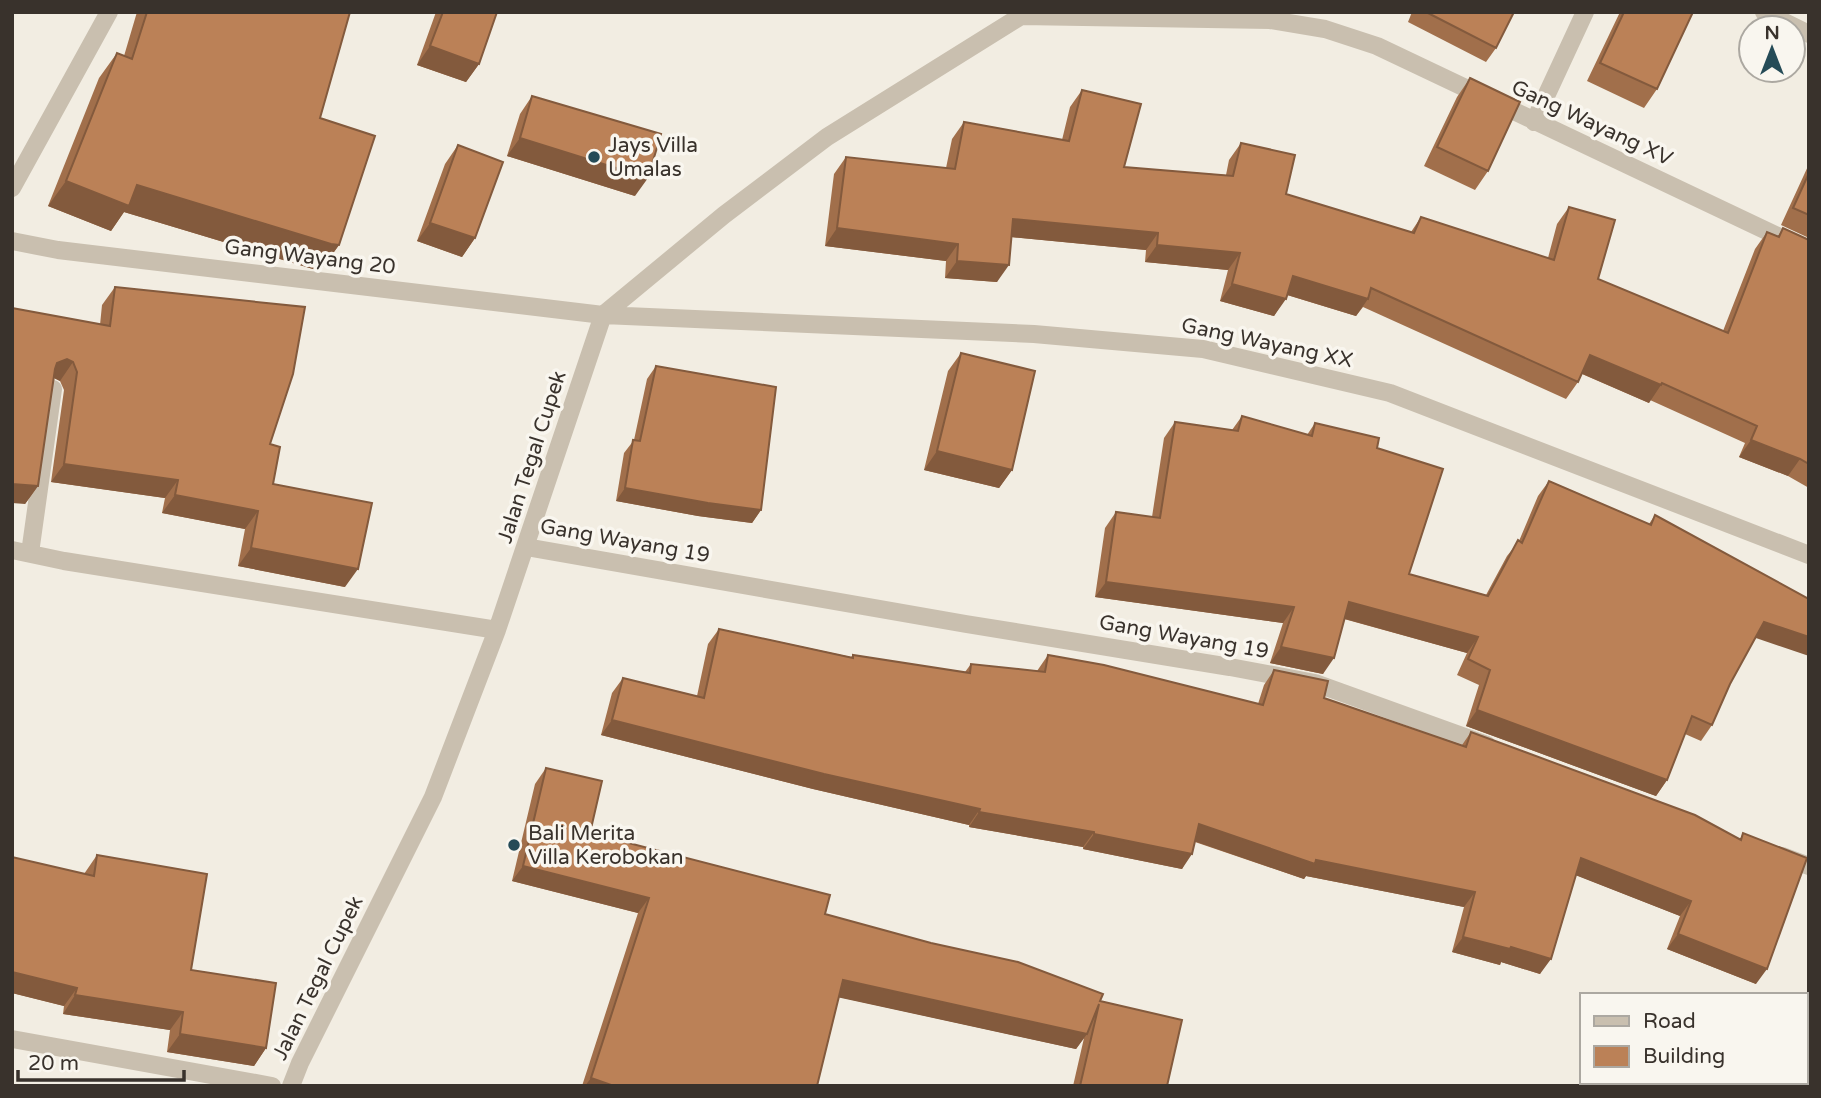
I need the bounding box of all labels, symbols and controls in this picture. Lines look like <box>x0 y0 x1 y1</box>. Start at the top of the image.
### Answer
north arrow <box>1737 14 1807 84</box>
text: N <box>1764 22 1780 44</box>
street label: Gang Wayang XV <box>1507 75 1677 171</box>
place label: Jays Villa Umalas <box>608 133 698 182</box>
marker: Jays Villa Umalas <box>586 149 602 165</box>
street label: Gang Wayang 20 <box>223 234 397 280</box>
street label: Gang Wayang XX <box>1179 313 1355 373</box>
street label: Jalan Tegal Cupek <box>492 368 572 546</box>
street label: Gang Wayang 19 <box>538 514 712 568</box>
street label: Gang Wayang 19 <box>1097 610 1271 664</box>
place label: Bali Merita Villa Kerobokan <box>528 821 684 870</box>
marker: Bali Merita Villa Kerobokan <box>506 837 522 853</box>
street label: Jalan Tegal Cupek <box>267 892 369 1064</box>
legend <box>1580 993 1807 1084</box>
text: Road <box>1643 1009 1696 1034</box>
scale bar <box>18 1038 184 1082</box>
text: Building <box>1643 1044 1725 1069</box>
text: 20 m <box>28 1051 79 1076</box>

